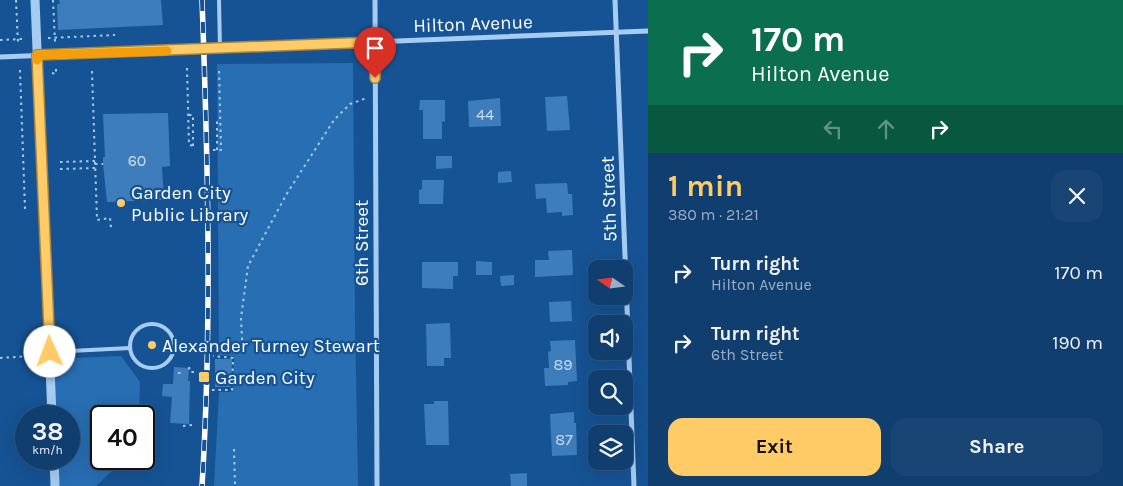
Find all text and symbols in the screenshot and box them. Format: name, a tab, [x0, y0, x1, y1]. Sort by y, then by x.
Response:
street label: Hilton Avenue	[413, 11, 533, 37]
text: 170 m	[751, 19, 845, 60]
icon: right	[668, 20, 733, 85]
pin	[354, 27, 396, 78]
icon: arrive	[361, 34, 389, 62]
text: Hilton Avenue	[751, 61, 890, 87]
house number: 44	[476, 105, 494, 124]
icon: left	[819, 115, 847, 143]
icon: ahead	[872, 115, 900, 143]
icon: right	[925, 115, 953, 143]
house number: 60	[128, 151, 146, 170]
street label: 5th Street	[597, 156, 621, 242]
text: 1 min	[668, 168, 743, 204]
button: close	[1051, 170, 1103, 222]
place label: Garden City Public Library	[131, 182, 249, 226]
marker: Garden City Public Library	[115, 197, 127, 209]
street label: 6th Street	[351, 200, 373, 286]
text: 380 m · 21:21	[668, 205, 759, 224]
text: Turn right	[711, 253, 800, 275]
icon: right	[668, 259, 696, 287]
north arrow	[588, 260, 632, 305]
map controls	[588, 260, 633, 470]
text: 170 m	[1054, 262, 1103, 284]
text: Hilton Avenue	[711, 275, 812, 294]
button: sound	[588, 315, 633, 360]
text: Turn right	[711, 323, 800, 345]
position arrow	[23, 325, 75, 377]
icon: right	[668, 329, 696, 357]
text: 190 m	[1052, 332, 1103, 354]
place label: Alexander Turney Stewart	[162, 335, 380, 357]
marker: Alexander Turney Stewart	[146, 339, 158, 351]
text: 6th Street	[711, 345, 784, 364]
house number: 89	[553, 355, 573, 374]
place label: Garden City	[215, 367, 315, 389]
marker: Garden City	[197, 370, 211, 384]
button: search	[588, 370, 633, 415]
speed limit sign: 40	[90, 405, 155, 470]
text: 38	[32, 417, 63, 446]
button: Exit	[668, 418, 881, 476]
button: Share	[891, 418, 1103, 476]
button: layers	[588, 425, 633, 470]
house number: 87	[555, 430, 573, 449]
text: km/h	[32, 443, 63, 457]

